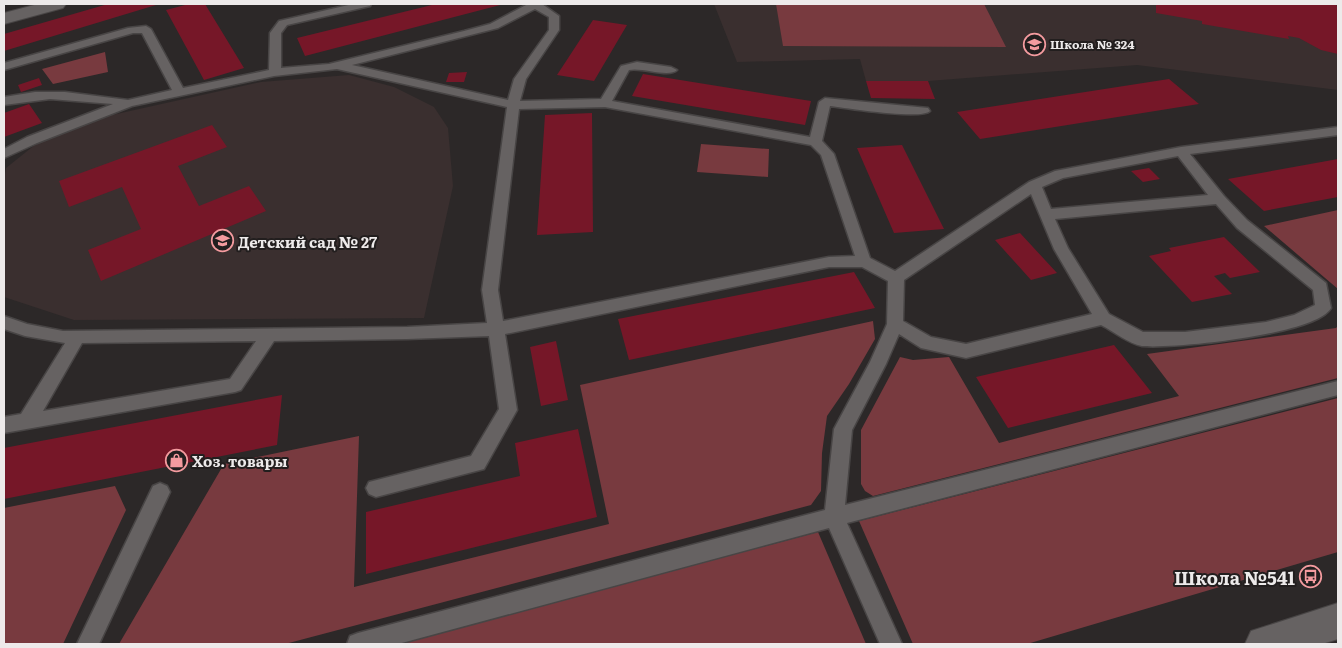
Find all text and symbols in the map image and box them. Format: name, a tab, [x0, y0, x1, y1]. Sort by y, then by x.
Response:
school or university icon: Школа № 324	[1022, 32, 1046, 56]
place label: Школа № 324	[1050, 35, 1135, 53]
school or university icon: Детский сад № 27	[210, 229, 234, 253]
place label: Детский сад № 27	[238, 230, 378, 253]
shop icon: Хоз. товары	[164, 448, 188, 472]
place label: Хоз. товары	[192, 449, 288, 472]
place label: Школа №541	[1174, 564, 1296, 591]
bus stop icon: Школа №541	[1299, 565, 1323, 589]

